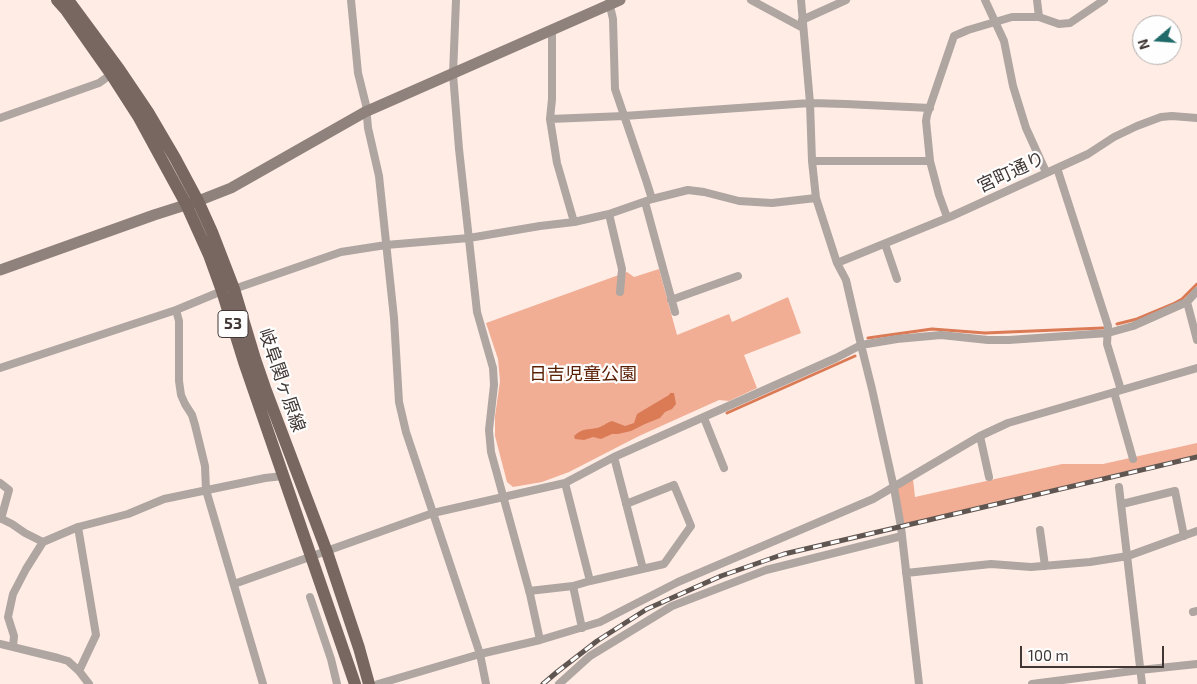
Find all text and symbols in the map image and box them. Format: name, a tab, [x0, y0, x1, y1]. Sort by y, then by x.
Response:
north arrow	[1132, 15, 1182, 65]
text: N	[1134, 37, 1153, 52]
street label: 宮町通り	[974, 147, 1048, 197]
road number: 53	[218, 310, 248, 338]
street label: 岐阜関ヶ原線	[254, 325, 310, 435]
park label: 日吉児童公園	[529, 363, 637, 385]
scale bar	[1022, 636, 1166, 668]
text: 100 m	[1028, 646, 1069, 664]

